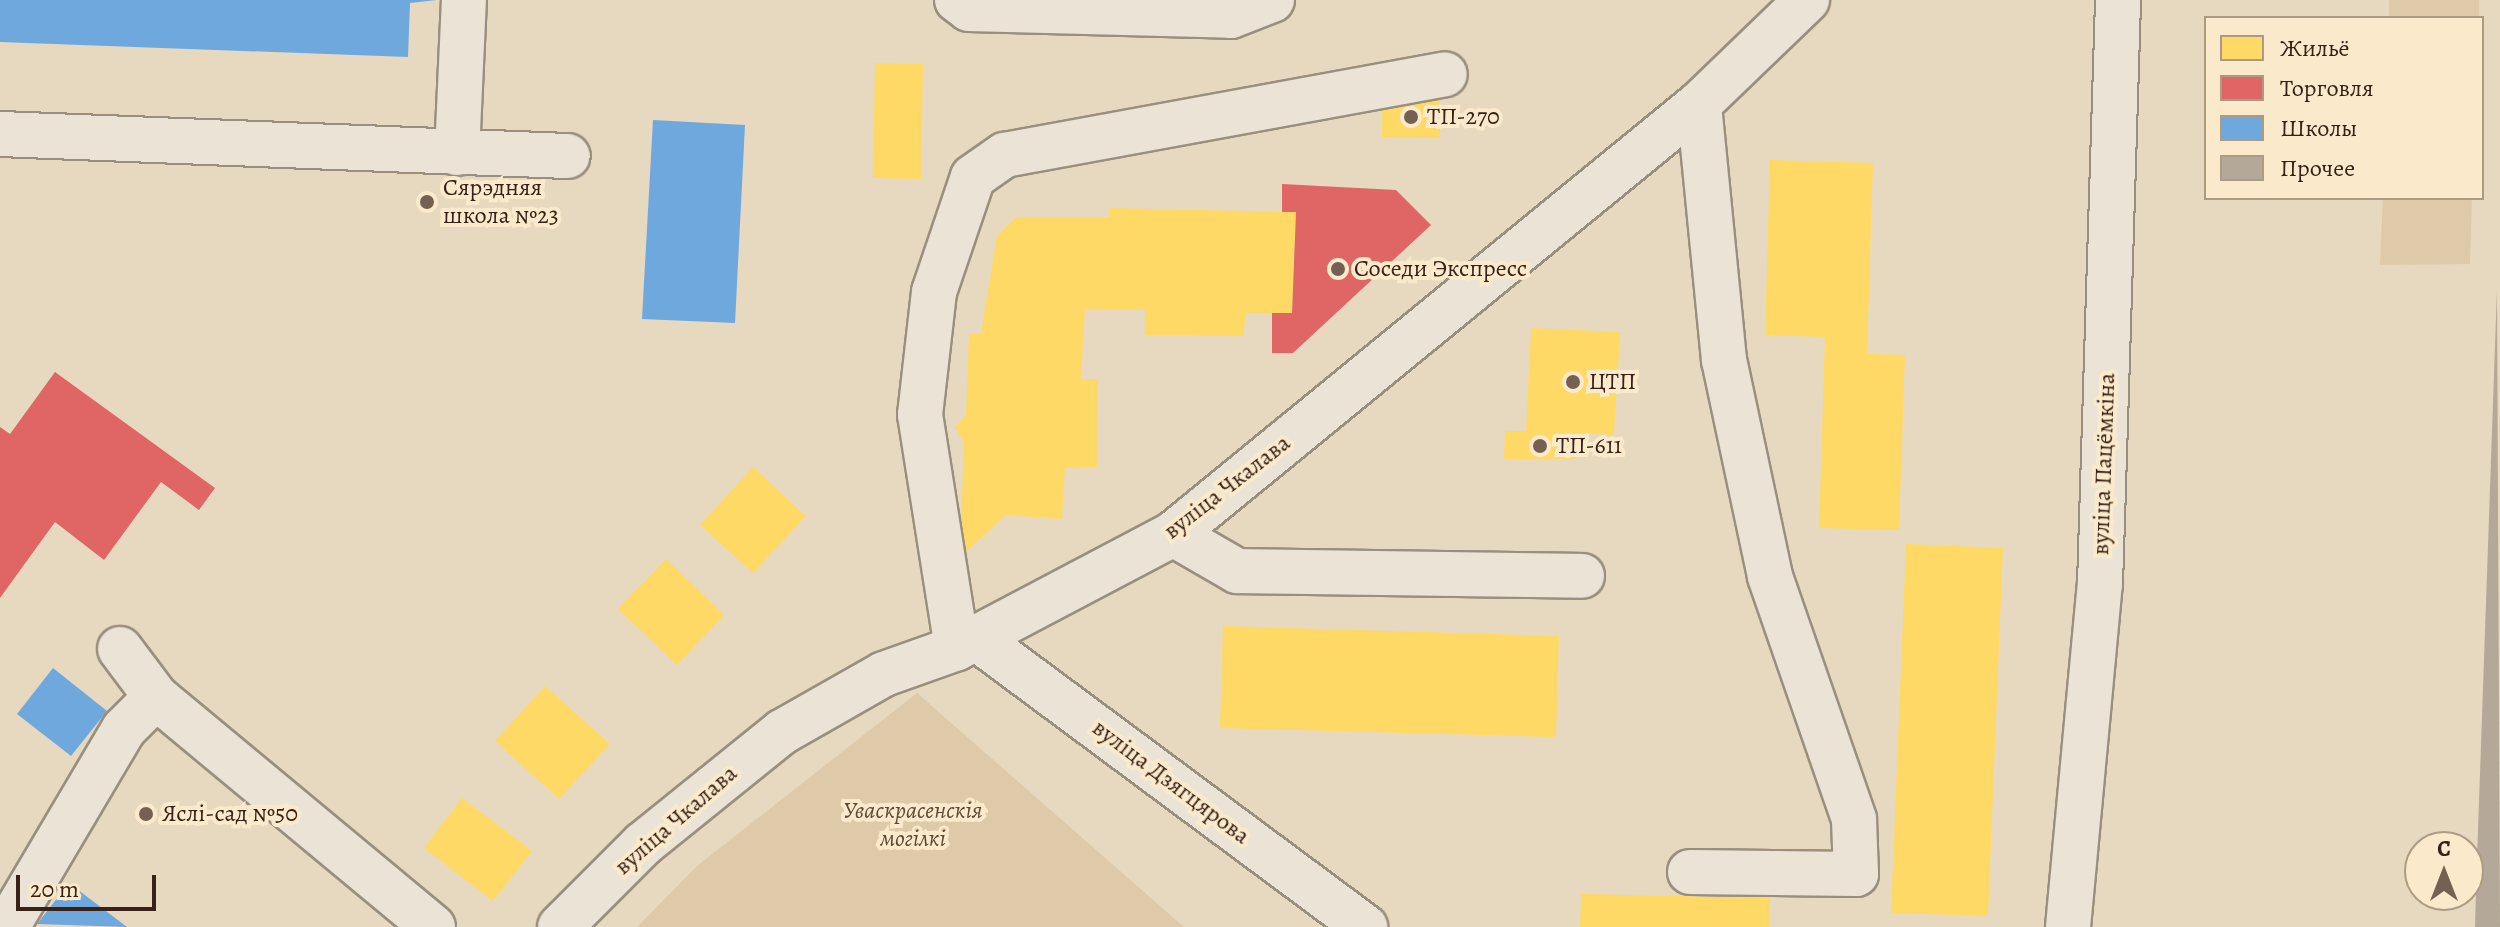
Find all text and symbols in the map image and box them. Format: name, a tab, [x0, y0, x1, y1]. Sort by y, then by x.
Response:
legend	[2204, 16, 2484, 200]
text: Жильё	[2280, 32, 2349, 64]
text: Торговля	[2280, 72, 2374, 104]
place label: ТП-270	[1427, 103, 1500, 131]
marker: ТП-270	[1402, 108, 1420, 126]
text: Школы	[2280, 112, 2357, 144]
text: Прочее	[2280, 152, 2355, 184]
place label: Сярэдняя школа №23	[443, 174, 559, 230]
marker: Сярэдняя школа №23	[418, 193, 436, 211]
place label: Соседи Экспресс	[1354, 255, 1527, 283]
marker: Соседи Экспресс	[1329, 260, 1347, 278]
place label: ЦТП	[1589, 368, 1636, 396]
street label: вуліца Пацёмкіна	[2086, 372, 2122, 556]
marker: ЦТП	[1564, 373, 1582, 391]
street label: вуліца Чкалава	[1158, 429, 1296, 545]
place label: ТП-611	[1556, 432, 1622, 460]
marker: ТП-611	[1531, 437, 1549, 455]
street label: вуліца Дзягцярова	[1087, 713, 1255, 851]
street label: вуліца Чкалава	[609, 759, 743, 881]
park label: Уваскрасенскія могілкі	[843, 797, 983, 853]
place label: Яслі-сад №50	[162, 800, 298, 828]
marker: Яслі-сад №50	[137, 805, 155, 823]
north arrow	[2404, 831, 2484, 911]
text: С	[2437, 834, 2451, 864]
scale bar	[20, 859, 160, 909]
text: 20 m	[30, 873, 79, 905]

